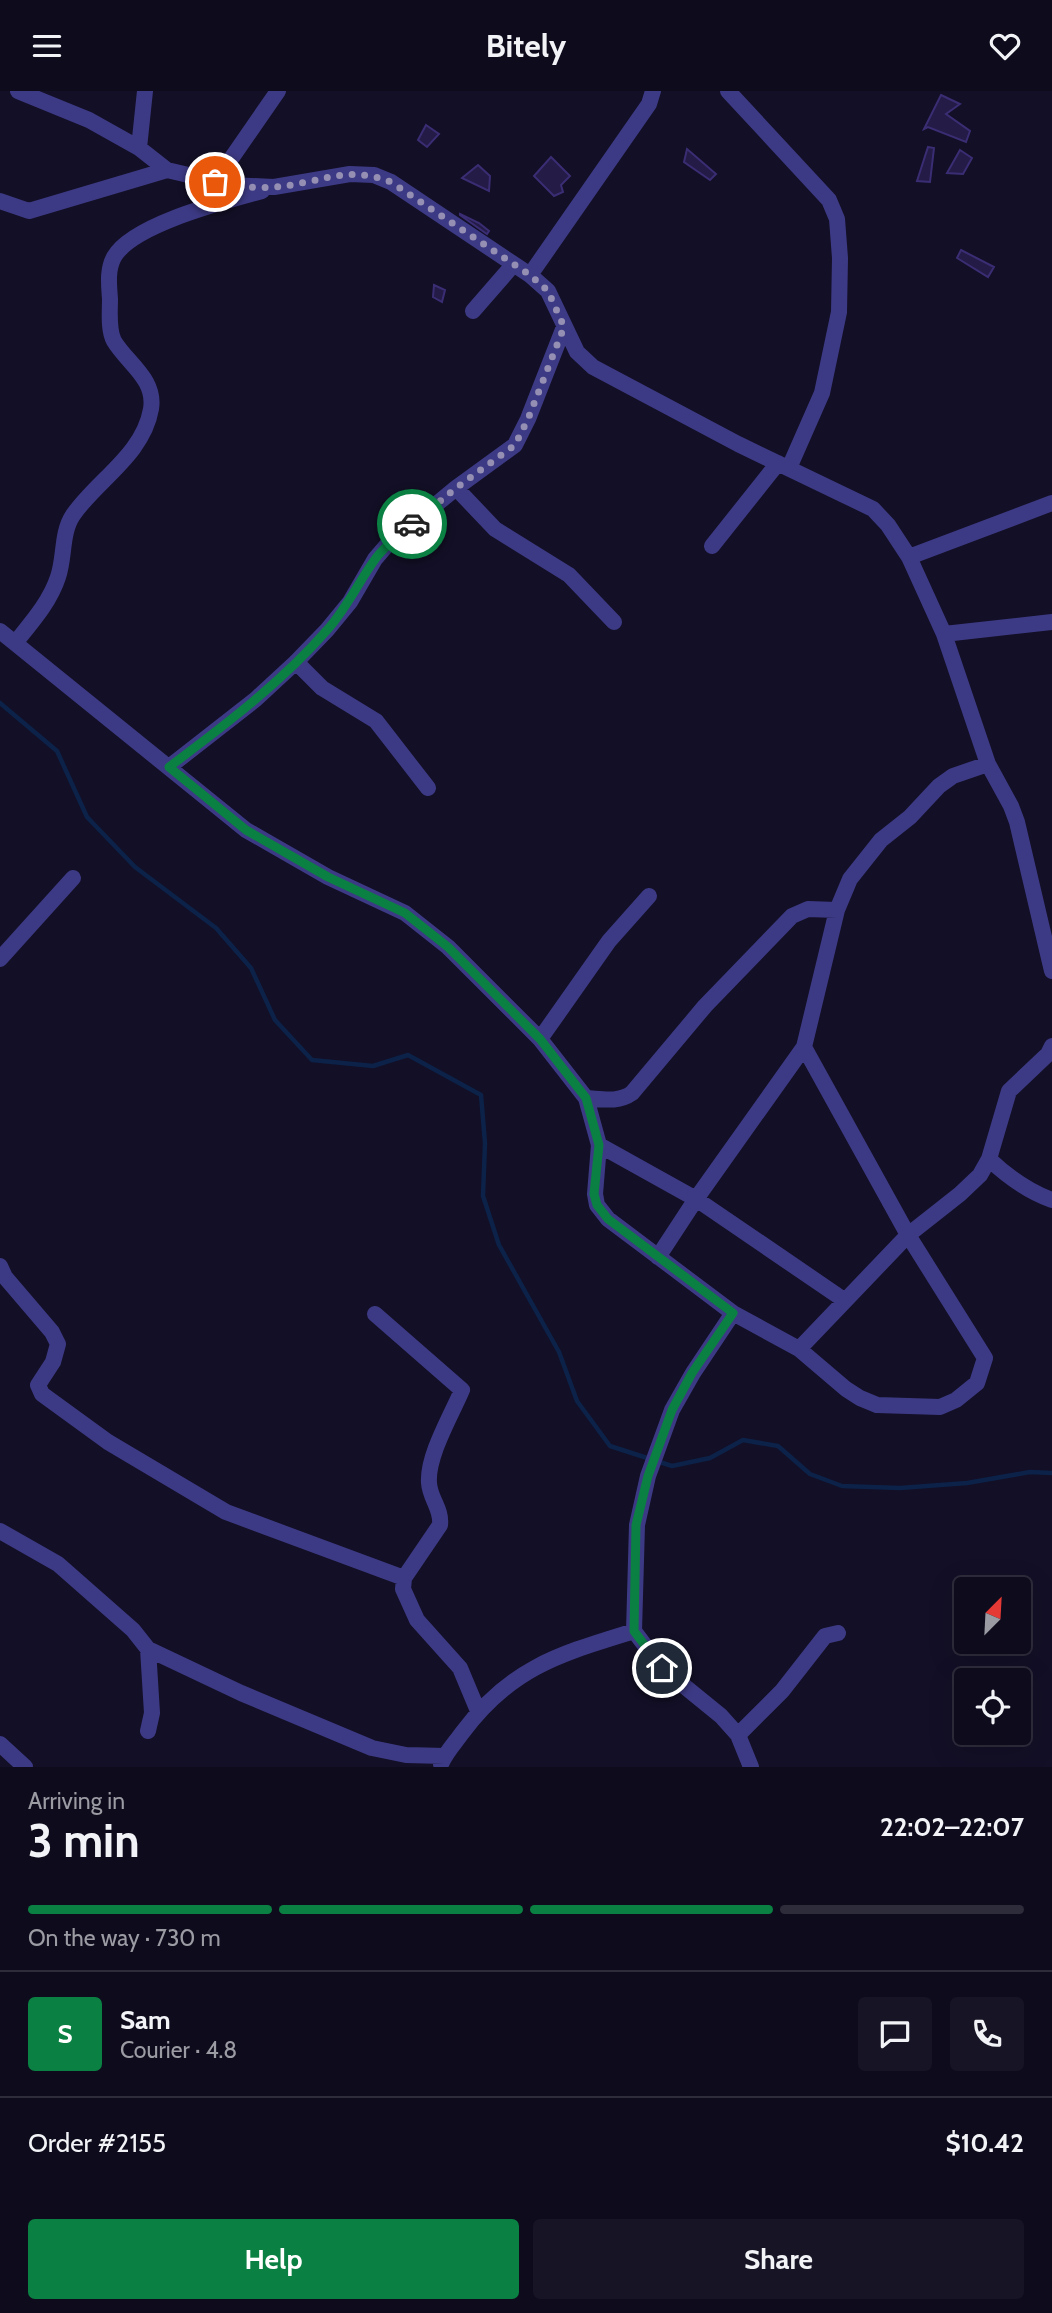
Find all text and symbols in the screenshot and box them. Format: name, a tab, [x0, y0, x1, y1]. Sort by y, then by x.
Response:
text: Bitely	[486, 26, 566, 65]
icon: menu	[28, 27, 66, 65]
icon: heart	[986, 27, 1024, 65]
pin	[185, 152, 245, 212]
icon: bag	[196, 163, 234, 201]
courier	[377, 489, 447, 559]
icon: car	[393, 505, 431, 543]
north arrow	[954, 1577, 1031, 1654]
map controls	[954, 1577, 1031, 1745]
pin	[632, 1638, 692, 1698]
icon: home	[643, 1649, 681, 1687]
button: locate	[954, 1668, 1031, 1745]
text: Arriving in	[28, 1787, 125, 1815]
text: 22:02–22:07	[880, 1811, 1024, 1843]
text: 3 min	[28, 1813, 140, 1869]
text: On the way · 730 m	[28, 1924, 221, 1952]
button: chat	[858, 1997, 932, 2071]
button: phone	[950, 1997, 1024, 2071]
text: Sam	[120, 2004, 171, 2036]
text: S	[57, 2018, 73, 2050]
text: Courier · 4.8	[120, 2036, 237, 2064]
text: Order #2155	[28, 2127, 166, 2159]
text: $10.42	[946, 2127, 1024, 2159]
button: Help	[28, 2219, 519, 2299]
button: Share	[533, 2219, 1024, 2299]

